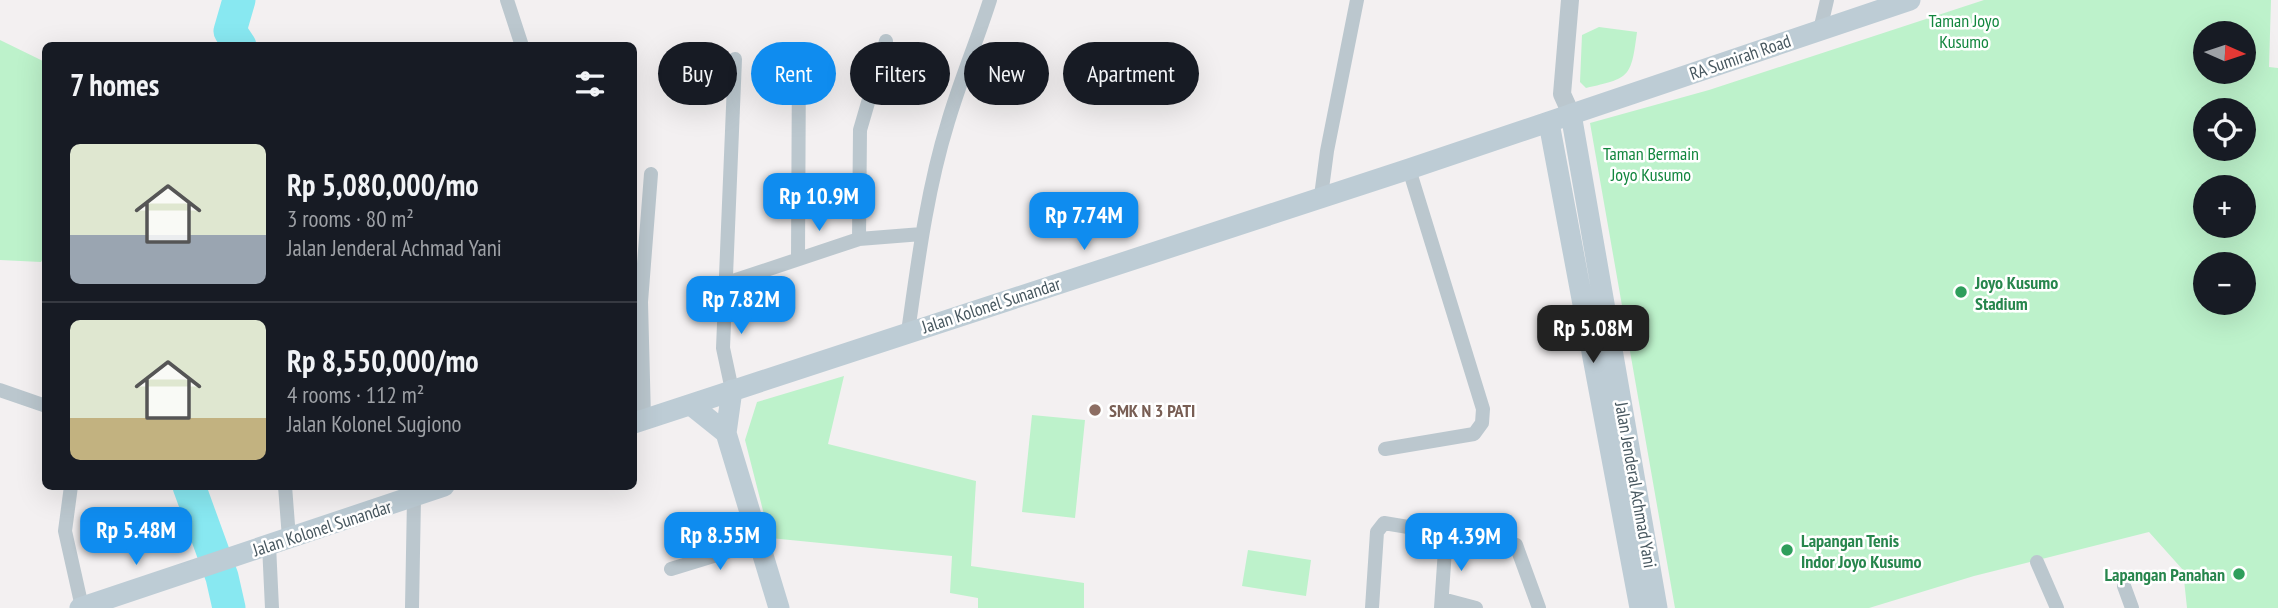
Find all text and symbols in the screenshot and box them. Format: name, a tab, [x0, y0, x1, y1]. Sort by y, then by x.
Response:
park label: Taman Joyo Kusumo	[1929, 9, 2000, 53]
north arrow	[2193, 21, 2256, 84]
map controls	[2193, 21, 2256, 315]
street label: RA Sumirah Road	[1686, 29, 1794, 85]
chip: Buy	[658, 42, 737, 105]
chip: Rent	[751, 42, 836, 105]
chip: Filters	[850, 42, 950, 105]
chip: New	[964, 42, 1049, 105]
chip: Apartment	[1063, 42, 1199, 105]
text: 7 homes	[70, 65, 159, 104]
icon: filters	[571, 65, 609, 103]
button: locate	[2193, 98, 2256, 161]
park label: Taman Bermain Joyo Kusumo	[1603, 142, 1699, 186]
text: Rp 5,080,000/mo	[287, 165, 479, 204]
icon: home	[126, 172, 210, 256]
pin: Rp 10.9M	[747, 174, 891, 233]
button: +	[2193, 175, 2256, 238]
text: Rp 10.9M	[779, 181, 859, 210]
pin: Rp 7.74M	[1012, 192, 1156, 252]
text: Rp 7.74M	[1045, 200, 1123, 229]
text: 3 rooms · 80 m²	[287, 204, 414, 233]
text: Jalan Jenderal Achmad Yani	[287, 233, 502, 262]
button: −	[2193, 252, 2256, 315]
place label: Joyo Kusumo Stadium	[1974, 271, 2058, 315]
street label: Jalan Kolonel Sunandar	[918, 272, 1063, 339]
pin: Rp 7.82M	[669, 276, 813, 336]
text: Rp 7.82M	[702, 284, 780, 313]
marker: Joyo Kusumo Stadium	[1953, 284, 1969, 300]
pin: Rp 5.08M	[1521, 306, 1665, 365]
text: Rp 5.08M	[1553, 313, 1633, 342]
text: Rp 8,550,000/mo	[287, 341, 479, 380]
icon: home	[126, 348, 210, 432]
text: 4 rooms · 112 m²	[287, 380, 424, 409]
place label: SMK N 3 PATI	[1109, 399, 1195, 422]
street label: Jalan Jenderal Achmad Yani	[1610, 399, 1662, 570]
marker: SMK N 3 PATI	[1087, 402, 1103, 418]
text: Jalan Kolonel Sugiono	[287, 409, 462, 438]
street label: Jalan Kolonel Sunandar	[249, 495, 394, 562]
pin: Rp 5.48M	[64, 508, 208, 567]
pin: Rp 8.55M	[648, 512, 792, 572]
pin: Rp 4.39M	[1389, 514, 1533, 573]
text: Rp 5.48M	[96, 515, 176, 544]
text: Rp 8.55M	[680, 520, 760, 549]
text: Rp 4.39M	[1421, 521, 1501, 550]
place label: Lapangan Tenis Indor Joyo Kusumo	[1801, 529, 1922, 573]
marker: Lapangan Tenis Indor Joyo Kusumo	[1779, 542, 1795, 558]
place label: Lapangan Panahan	[2104, 563, 2225, 586]
marker: Lapangan Panahan	[2231, 566, 2247, 582]

